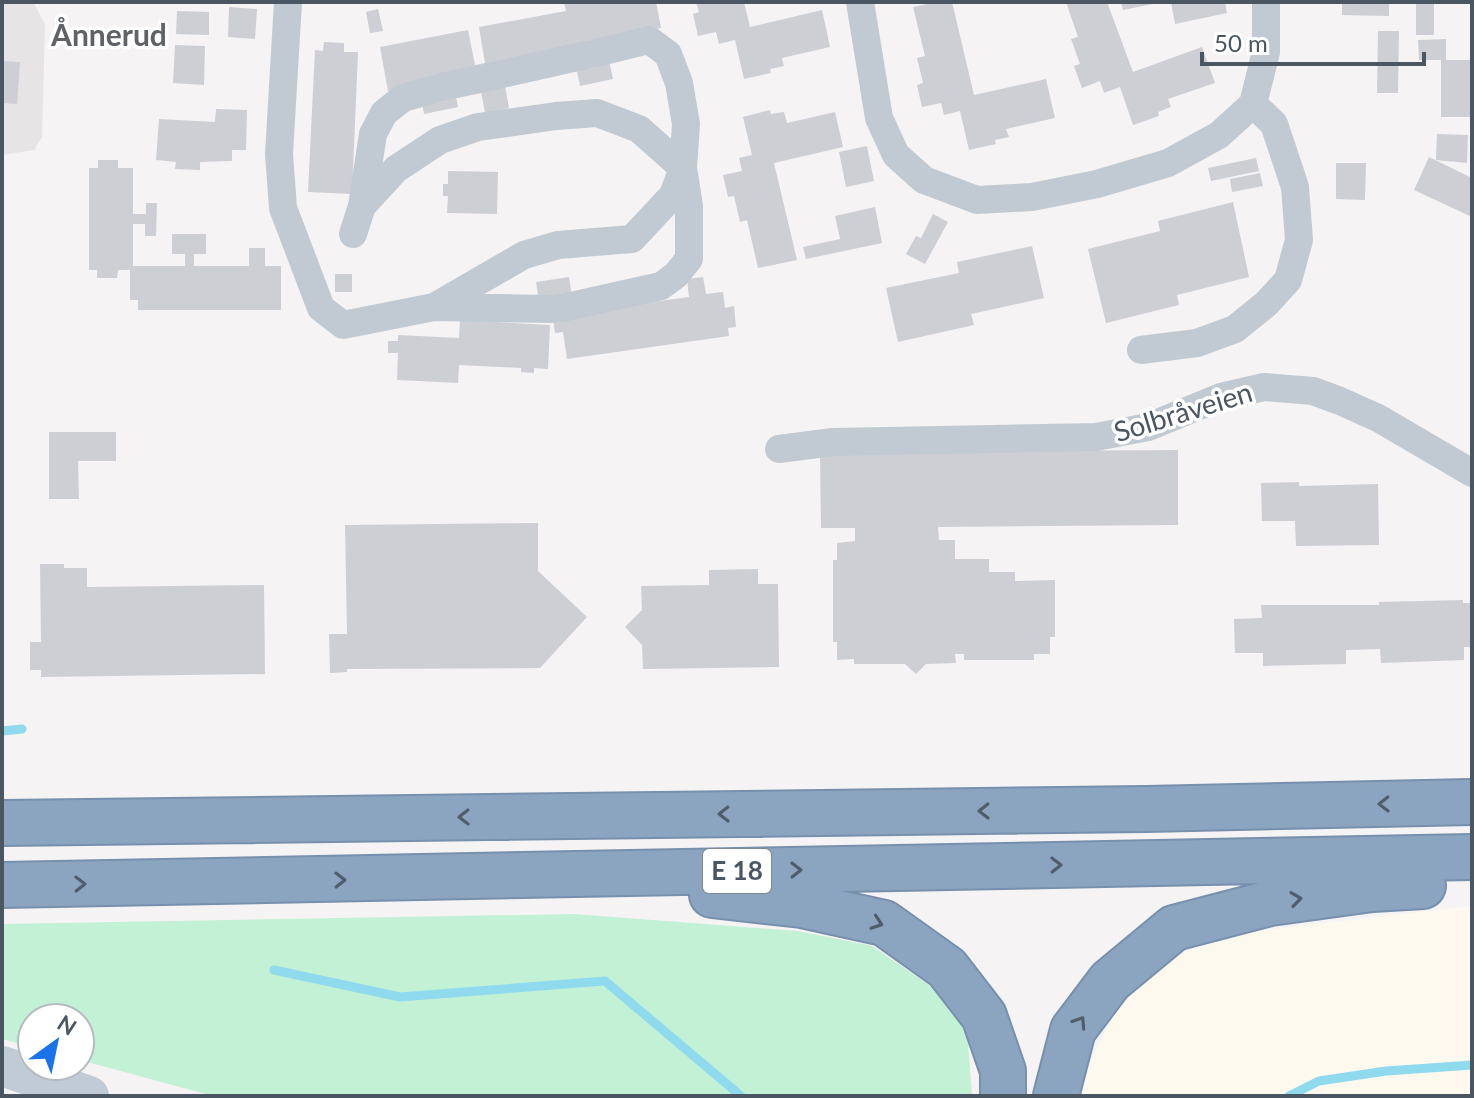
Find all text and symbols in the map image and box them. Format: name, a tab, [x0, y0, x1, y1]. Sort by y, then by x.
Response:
district label: Ånnerud	[50, 16, 167, 52]
scale bar	[1202, 16, 1424, 66]
text: 50 m	[1214, 28, 1268, 57]
street label: Solbråveien	[1109, 374, 1256, 448]
one-way arrow	[1377, 795, 1390, 813]
one-way arrow	[977, 802, 990, 820]
one-way arrow	[717, 805, 730, 823]
one-way arrow	[457, 808, 470, 826]
road number: E 18	[703, 849, 771, 893]
one-way arrow	[1050, 856, 1063, 874]
one-way arrow	[790, 861, 803, 879]
one-way arrow	[334, 871, 347, 888]
one-way arrow	[74, 875, 87, 892]
one-way arrow	[1289, 891, 1303, 908]
one-way arrow	[869, 913, 883, 929]
north arrow	[16, 1002, 96, 1082]
text: N	[53, 1009, 82, 1041]
one-way arrow	[1070, 1017, 1085, 1031]

